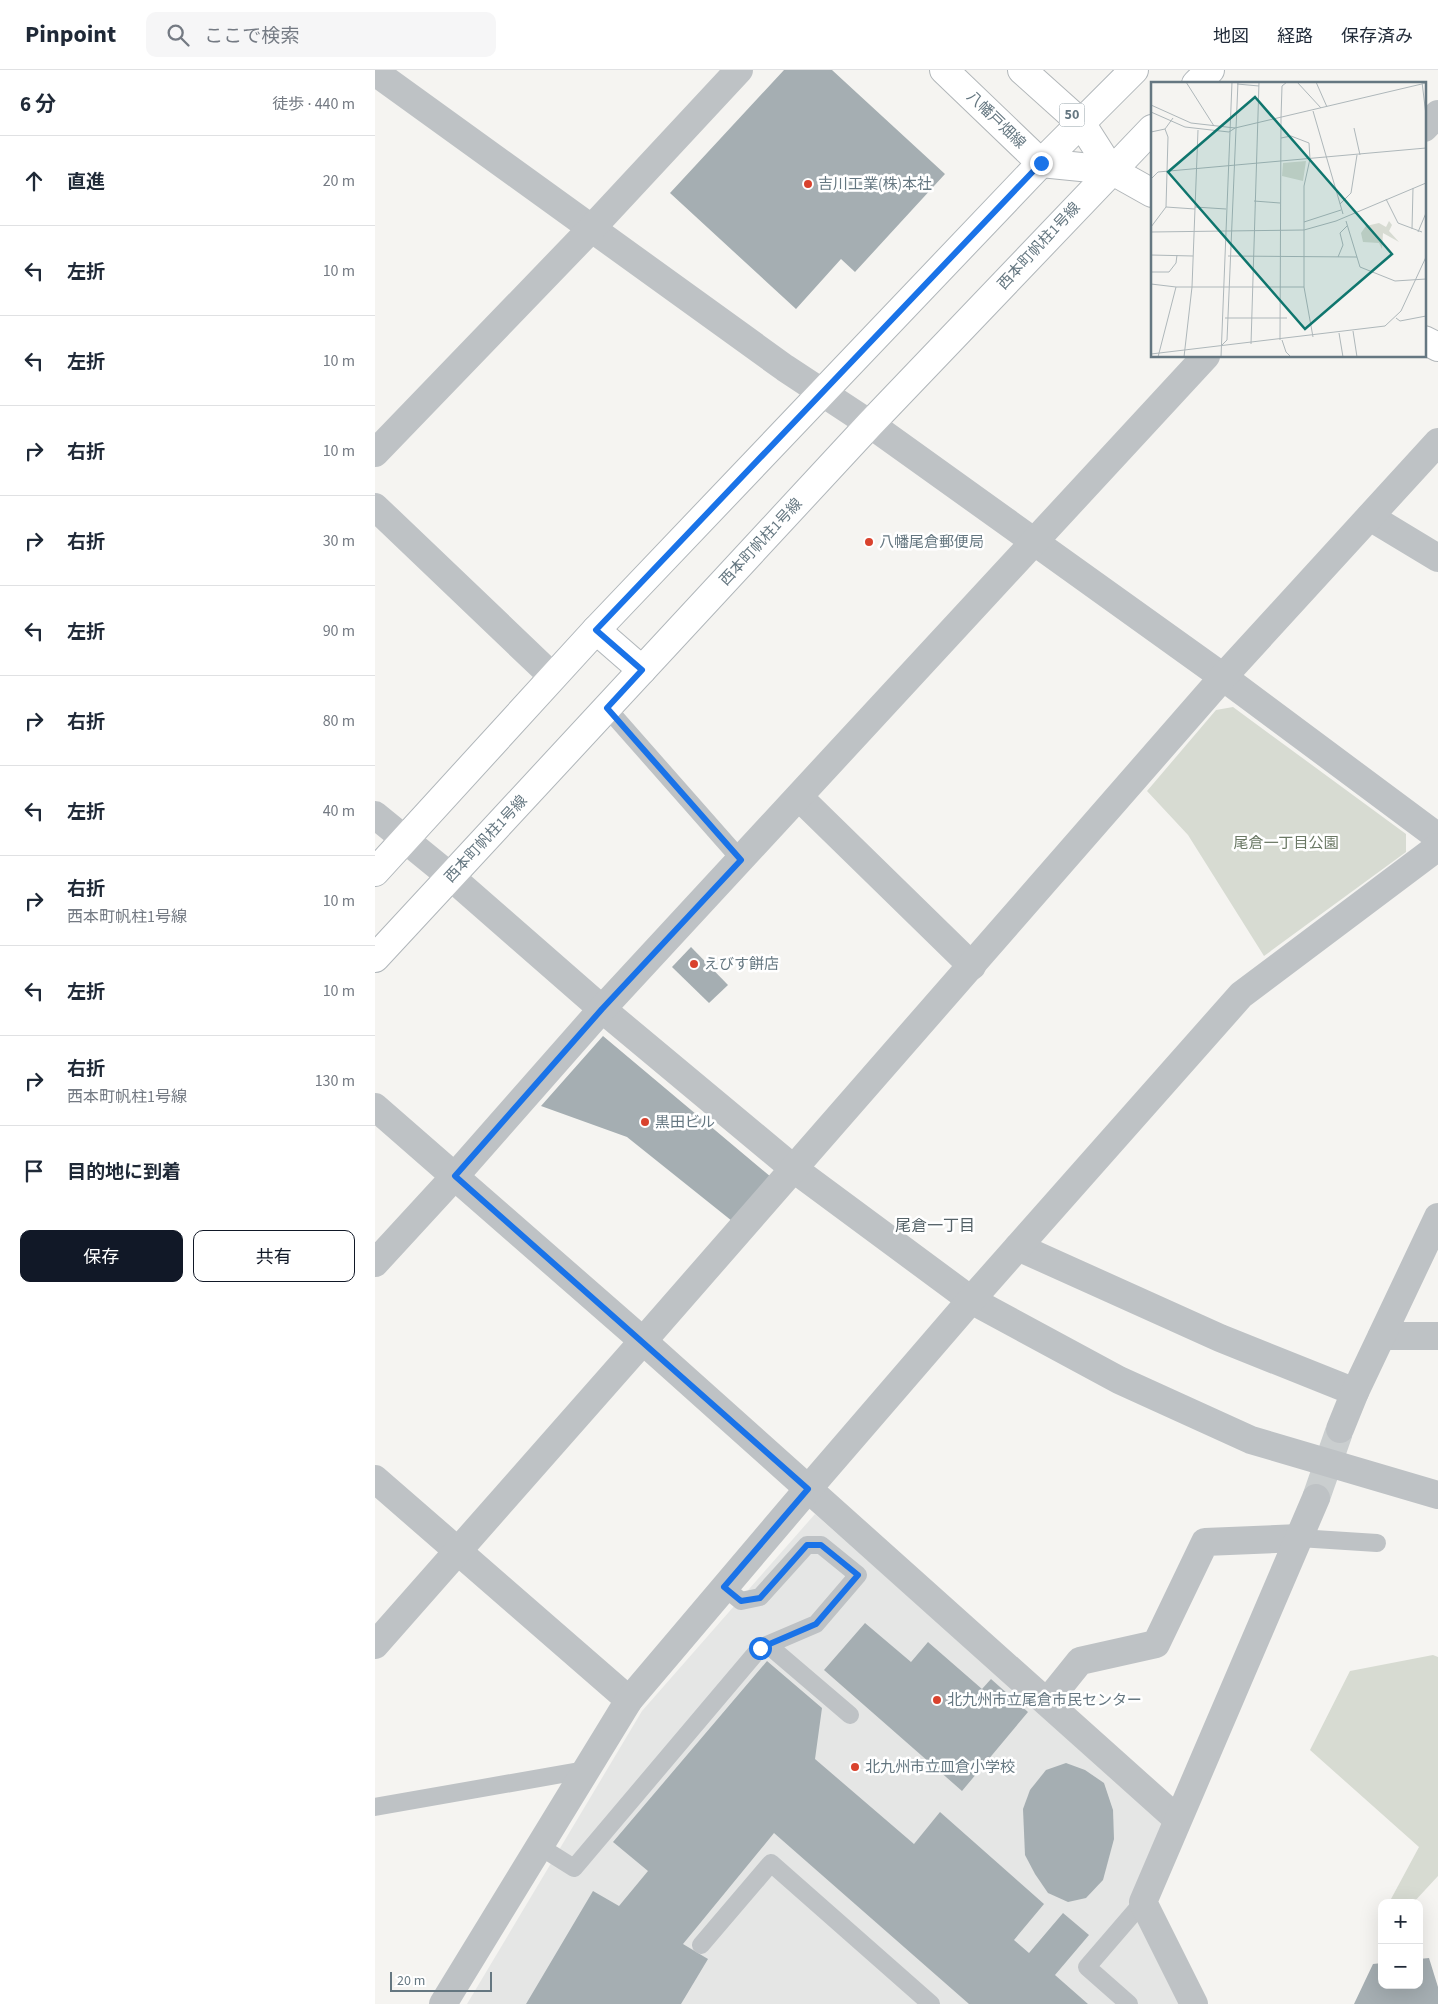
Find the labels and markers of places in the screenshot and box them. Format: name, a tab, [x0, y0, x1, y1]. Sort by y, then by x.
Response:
place label: 吉川工業(株)本社	[818, 174, 932, 195]
marker: 吉川工業(株)本社	[802, 178, 814, 190]
place label: 八幡尾倉郵便局	[879, 532, 984, 553]
marker: 八幡尾倉郵便局	[863, 536, 875, 548]
place label: えびす餅店	[704, 954, 779, 975]
marker: えびす餅店	[688, 958, 700, 970]
place label: 黒田ビル	[655, 1112, 715, 1133]
marker: 黒田ビル	[639, 1116, 651, 1128]
place label: 北九州市立尾倉市民センター	[947, 1690, 1142, 1711]
marker: 北九州市立尾倉市民センター	[931, 1694, 943, 1706]
place label: 北九州市立皿倉小学校	[865, 1757, 1015, 1778]
marker: 北九州市立皿倉小学校	[849, 1761, 861, 1773]

